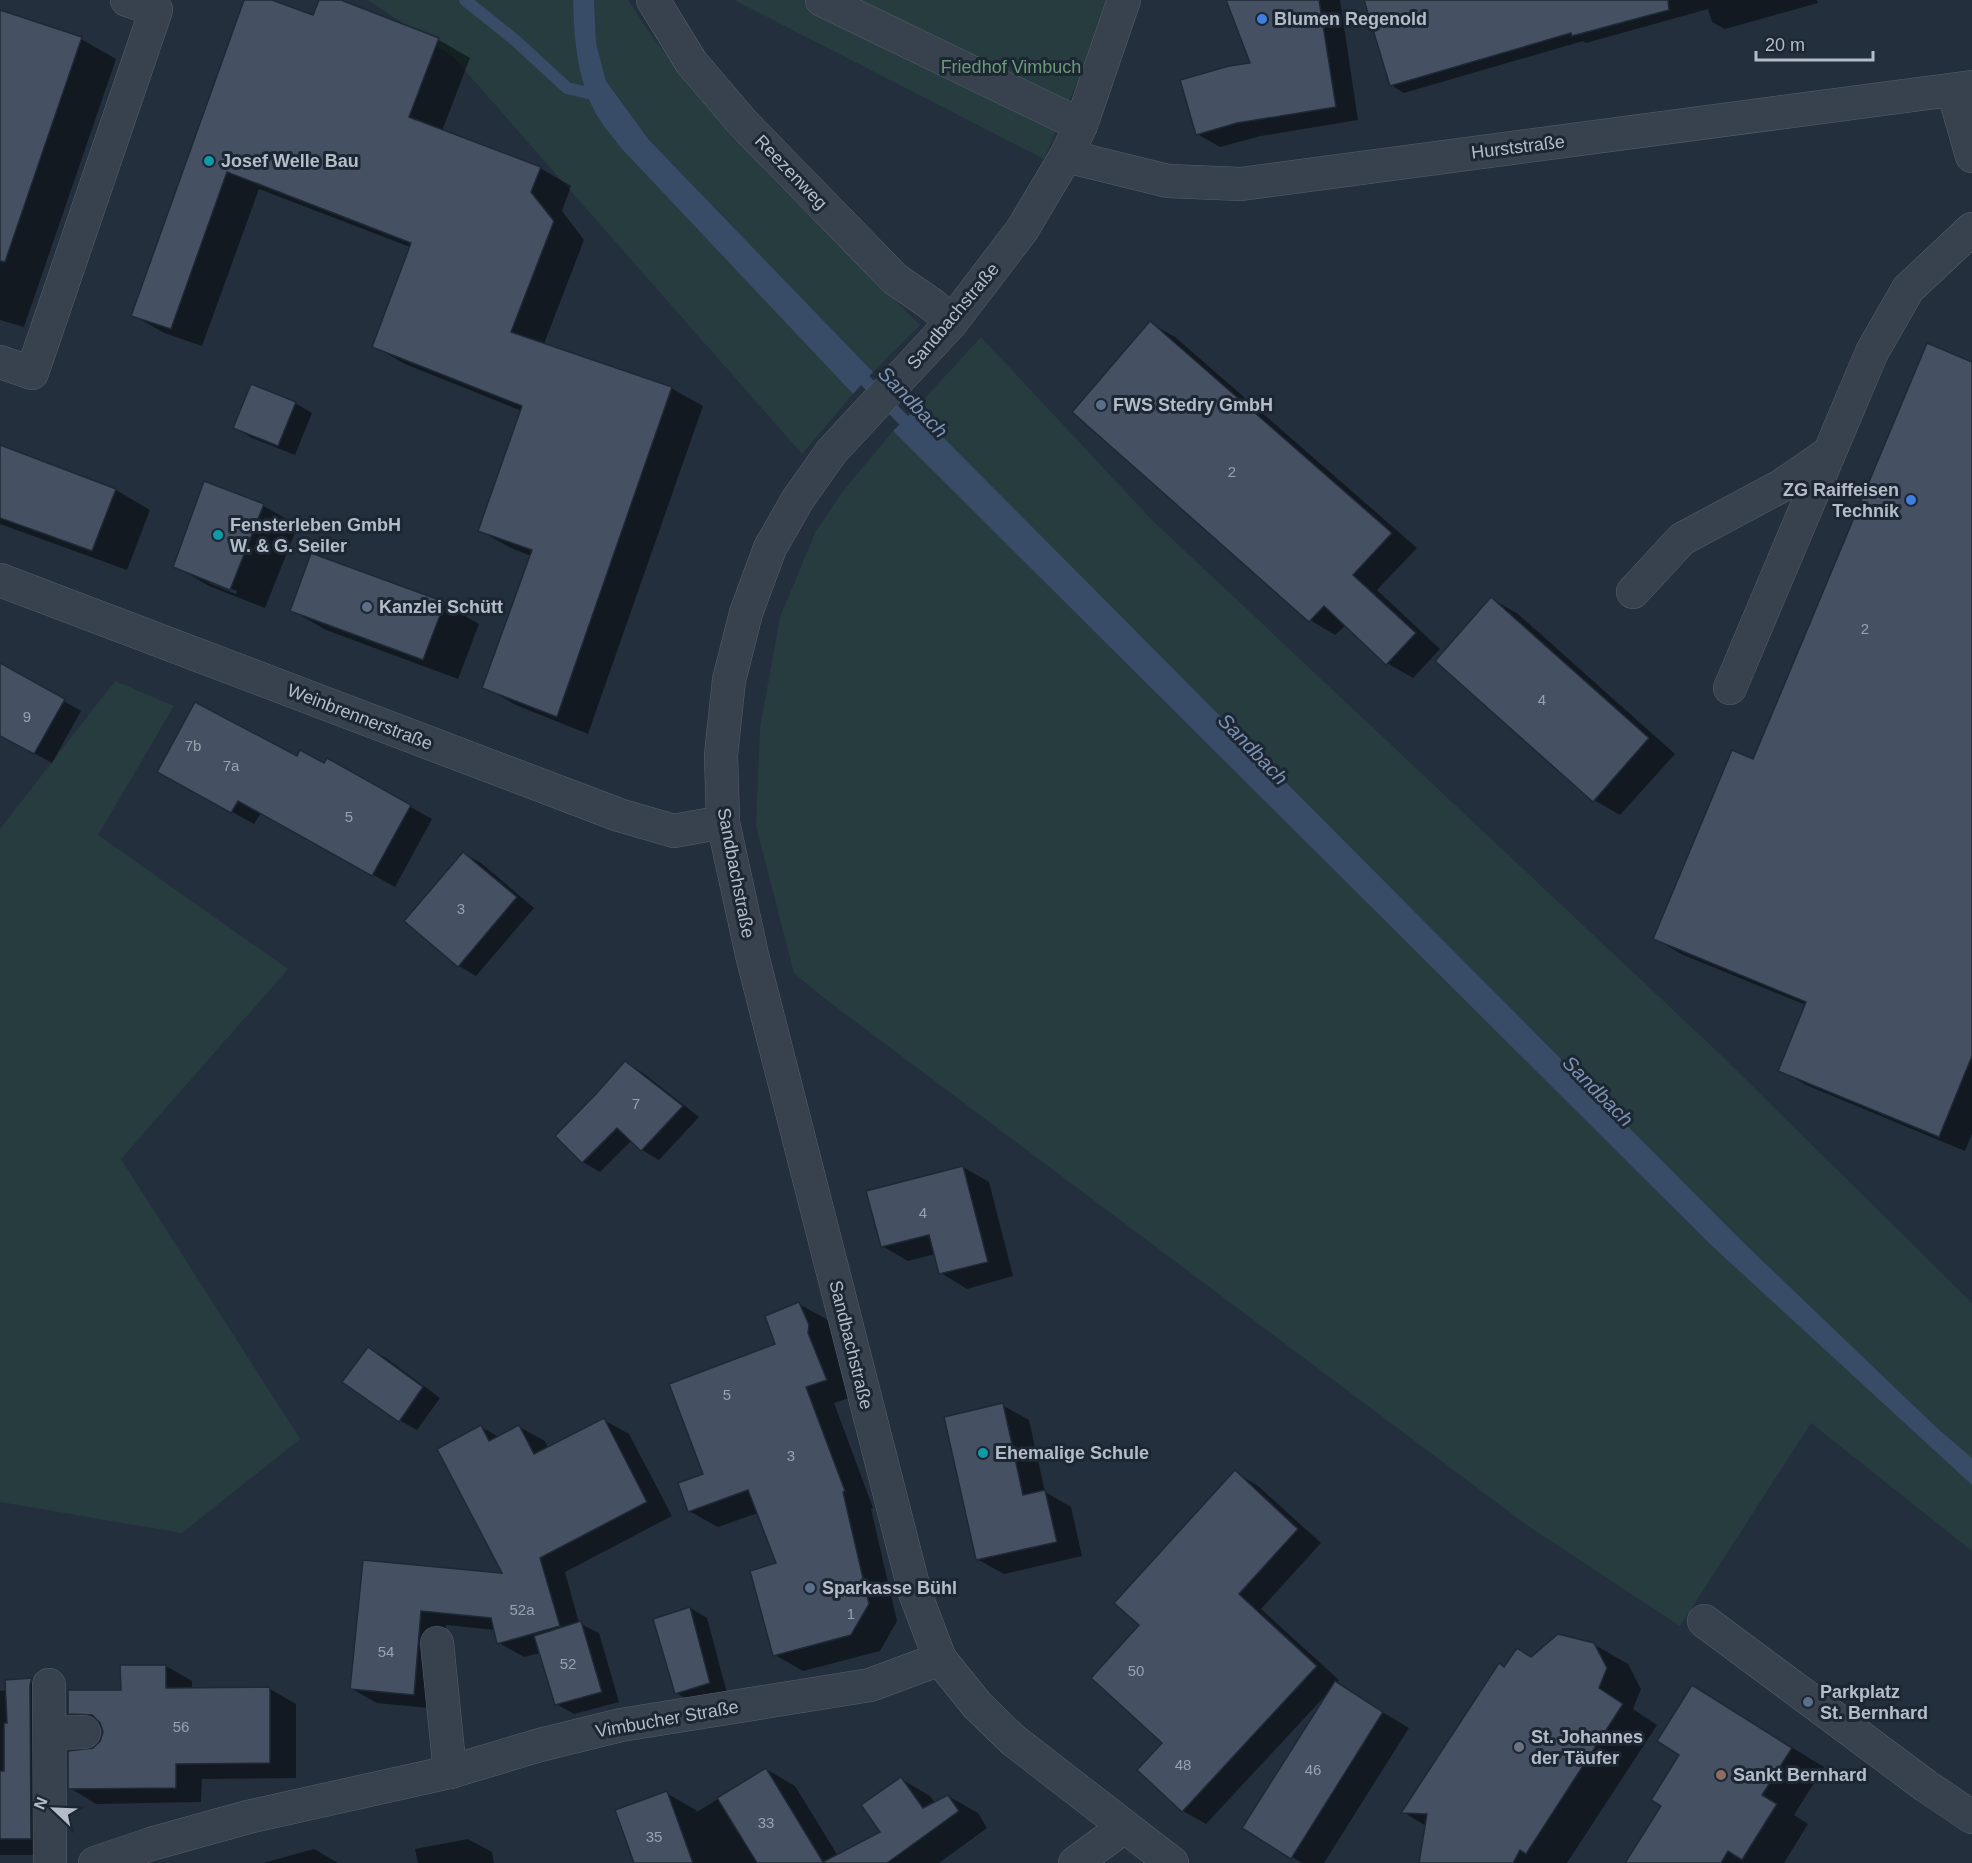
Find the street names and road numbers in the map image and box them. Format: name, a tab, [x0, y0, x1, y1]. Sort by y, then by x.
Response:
street label: Reezenweg	[751, 131, 831, 213]
street label: Hurststraße	[1470, 131, 1566, 163]
street label: Sandbachstraße	[903, 259, 1003, 373]
street label: Weinbrennerstraße	[285, 680, 435, 754]
street label: Sandbachstraße	[714, 806, 758, 940]
street label: Sandbachstraße	[825, 1278, 877, 1412]
street label: Vimbucher Straße	[594, 1697, 740, 1741]

